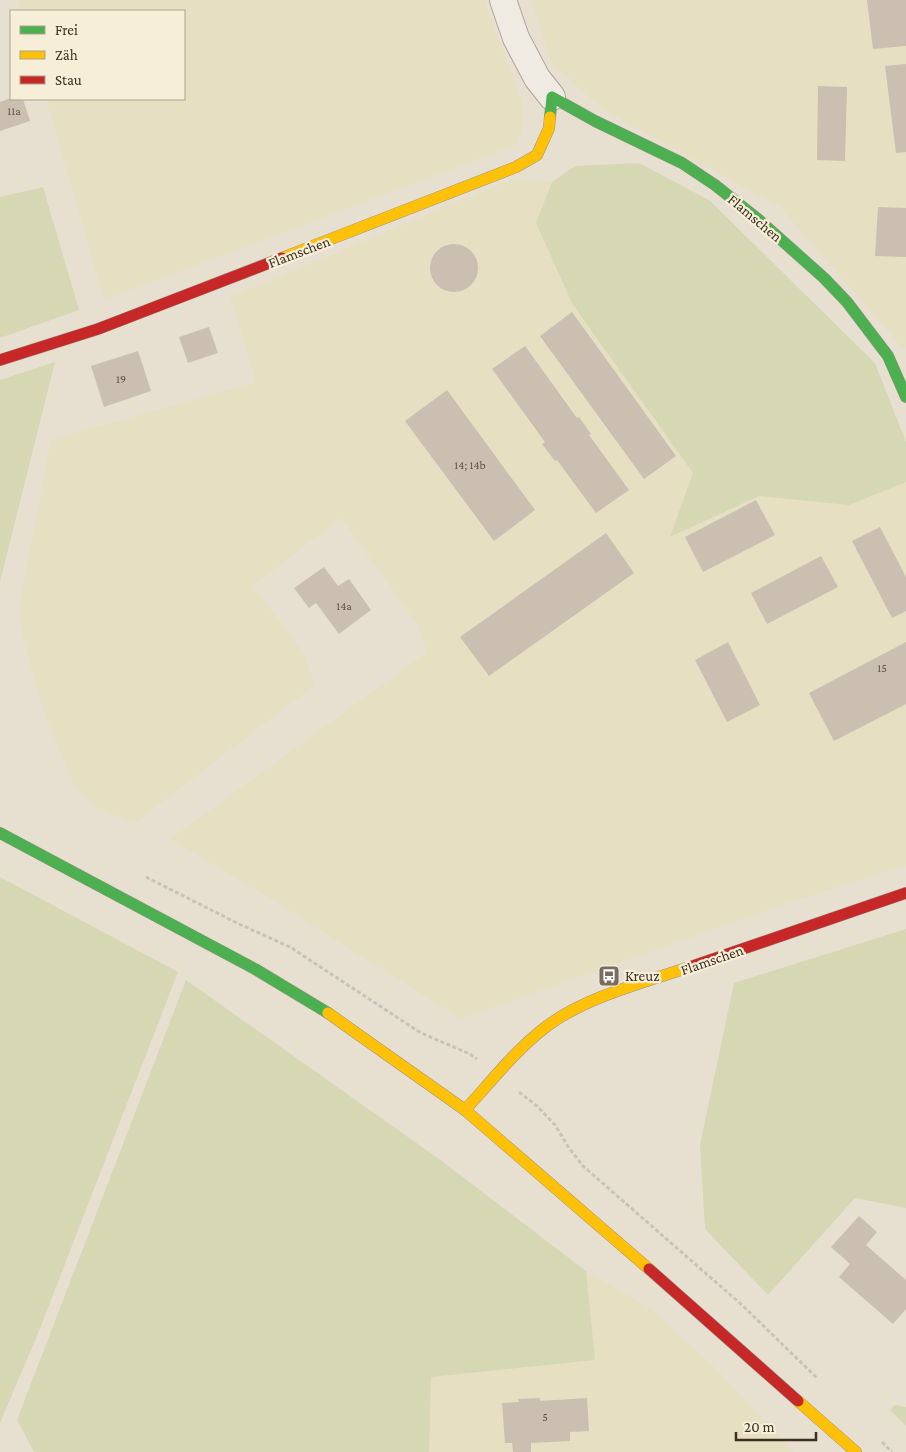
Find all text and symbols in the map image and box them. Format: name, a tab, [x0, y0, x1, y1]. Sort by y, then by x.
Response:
legend	[10, 10, 185, 100]
text: Frei	[55, 22, 78, 38]
text: Zäh	[55, 47, 78, 63]
text: Stau	[55, 72, 82, 88]
house number: 11a	[7, 104, 21, 118]
street label: Flamschen	[725, 191, 785, 245]
street label: Flamschen	[266, 233, 332, 271]
house number: 19	[116, 372, 126, 386]
house number: 14; 14b	[454, 458, 486, 472]
house number: 14a	[336, 599, 352, 613]
house number: 15	[877, 661, 887, 675]
street label: Flamschen	[679, 942, 745, 978]
bus stop icon: Kreuz	[597, 964, 621, 988]
place label: Kreuz	[625, 968, 660, 984]
house number: 5	[542, 1410, 548, 1424]
scale bar	[736, 1410, 816, 1442]
text: 20 m	[744, 1419, 775, 1435]

